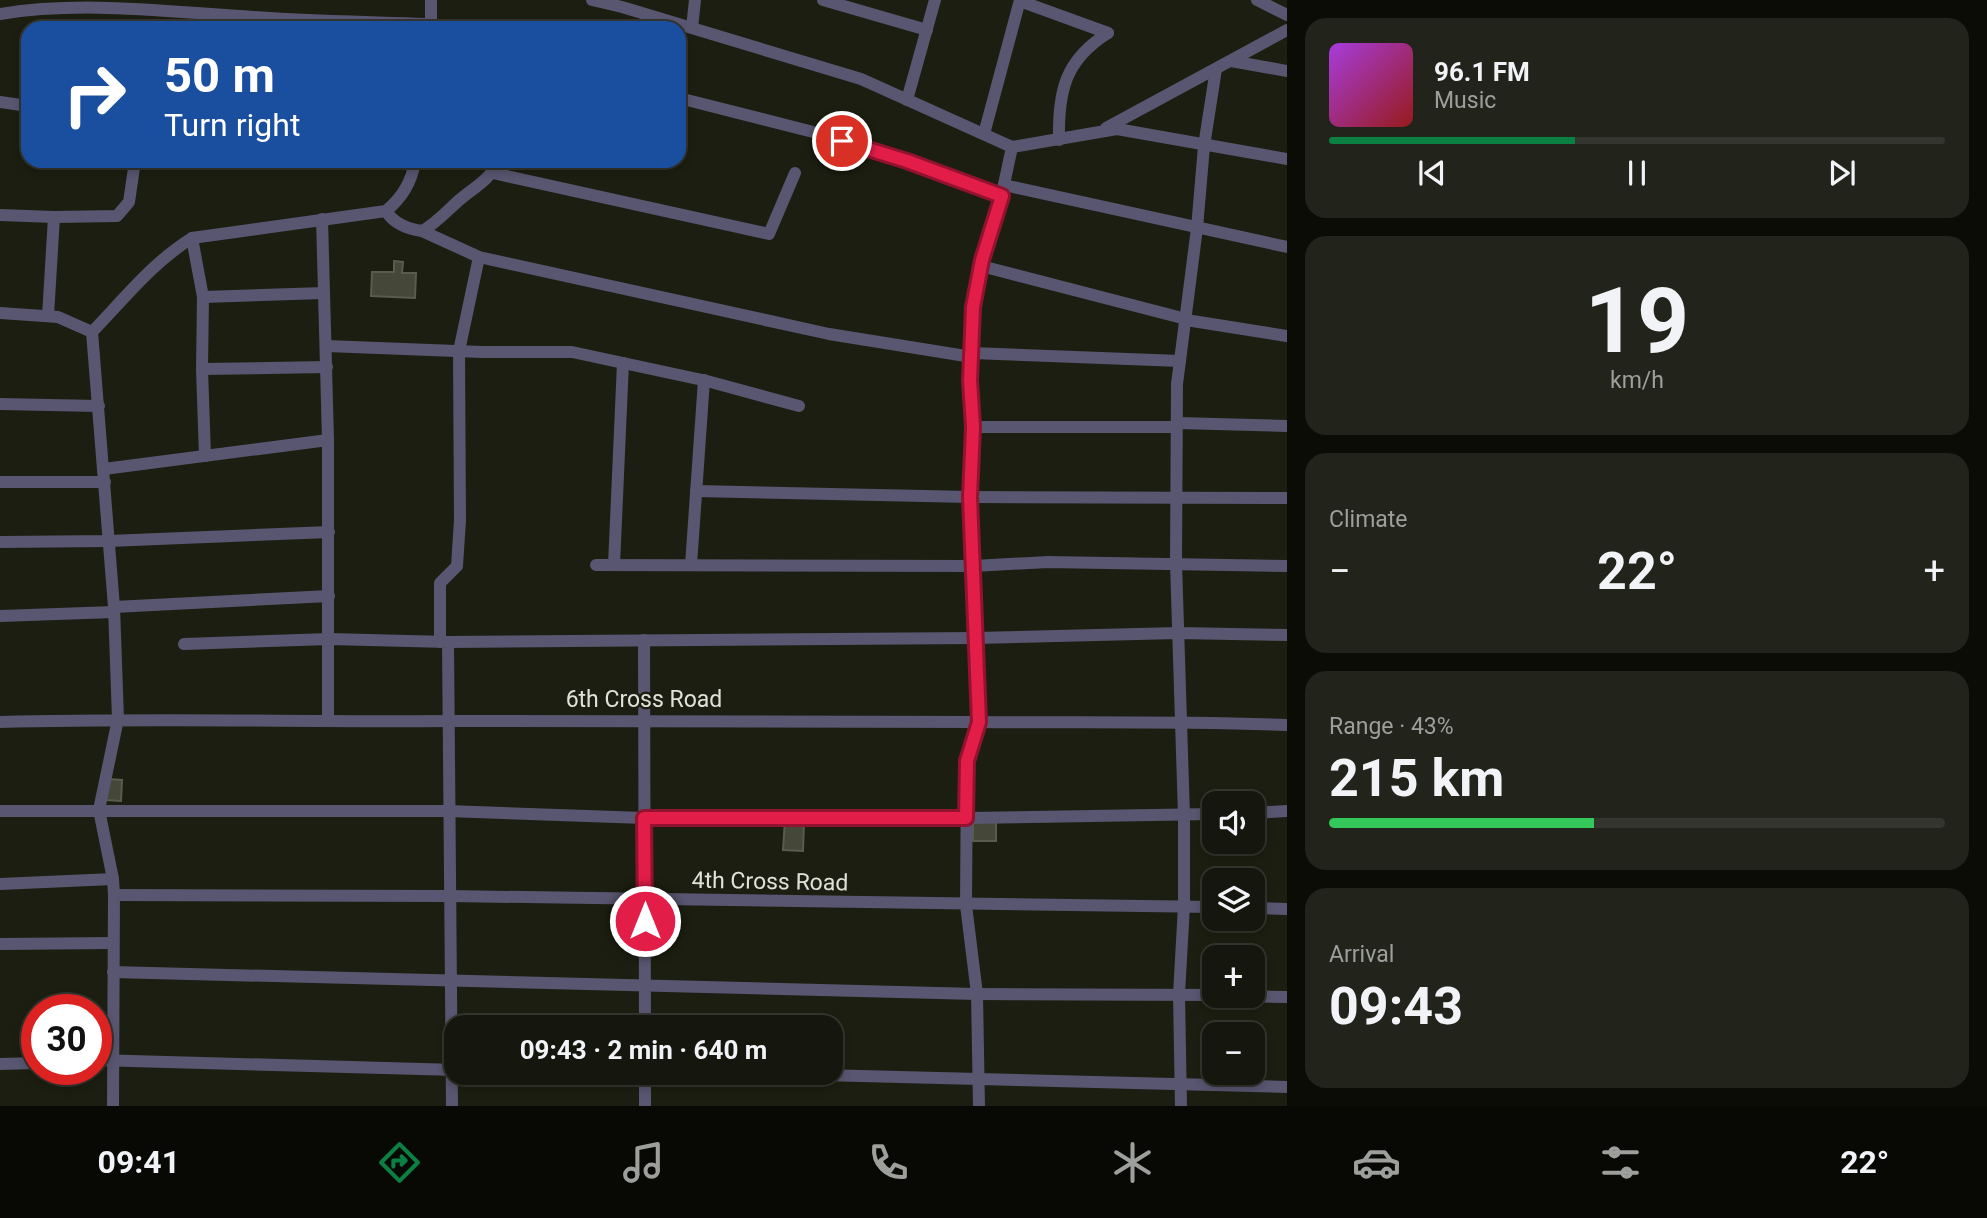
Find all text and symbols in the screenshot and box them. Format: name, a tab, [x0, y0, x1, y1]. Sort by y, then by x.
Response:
text: 50 m	[164, 47, 275, 104]
icon: right	[49, 49, 140, 140]
text: 96.1 FM	[1434, 57, 1530, 87]
text: Music	[1434, 87, 1496, 114]
text: Turn right	[164, 106, 300, 144]
pin	[812, 111, 872, 171]
icon: arrive	[823, 122, 861, 160]
icon: previous	[1413, 154, 1451, 192]
icon: pause	[1618, 154, 1656, 192]
icon: next	[1823, 154, 1861, 192]
text: 19	[1585, 268, 1689, 374]
text: km/h	[1610, 367, 1664, 394]
text: Climate	[1329, 506, 1408, 533]
text: 22°	[1597, 541, 1677, 602]
text: −	[1329, 549, 1351, 593]
text: +	[1923, 549, 1945, 593]
street label: 6th Cross Road	[566, 686, 722, 713]
text: Range · 43%	[1329, 713, 1454, 740]
text: 215 km	[1329, 748, 1504, 809]
map controls	[1202, 791, 1265, 1085]
button: sound	[1202, 791, 1265, 854]
street label: 4th Cross Road	[691, 867, 849, 896]
button: layers	[1202, 868, 1265, 931]
position arrow	[608, 884, 682, 958]
text: Arrival	[1329, 941, 1394, 968]
button: +	[1202, 945, 1265, 1008]
text: 09:43	[1329, 976, 1463, 1037]
speed limit sign: 30	[21, 994, 112, 1085]
button: −	[1202, 1022, 1265, 1085]
text: 09:43 · 2 min · 640 m	[520, 1035, 767, 1065]
icon: directions	[375, 1138, 424, 1187]
icon: music	[619, 1138, 668, 1187]
icon: phone	[864, 1138, 913, 1187]
icon: climate	[1108, 1138, 1157, 1187]
icon: car	[1352, 1138, 1401, 1187]
icon: filters	[1596, 1138, 1645, 1187]
text: 09:41	[98, 1143, 180, 1181]
text: 22°	[1840, 1143, 1889, 1181]

